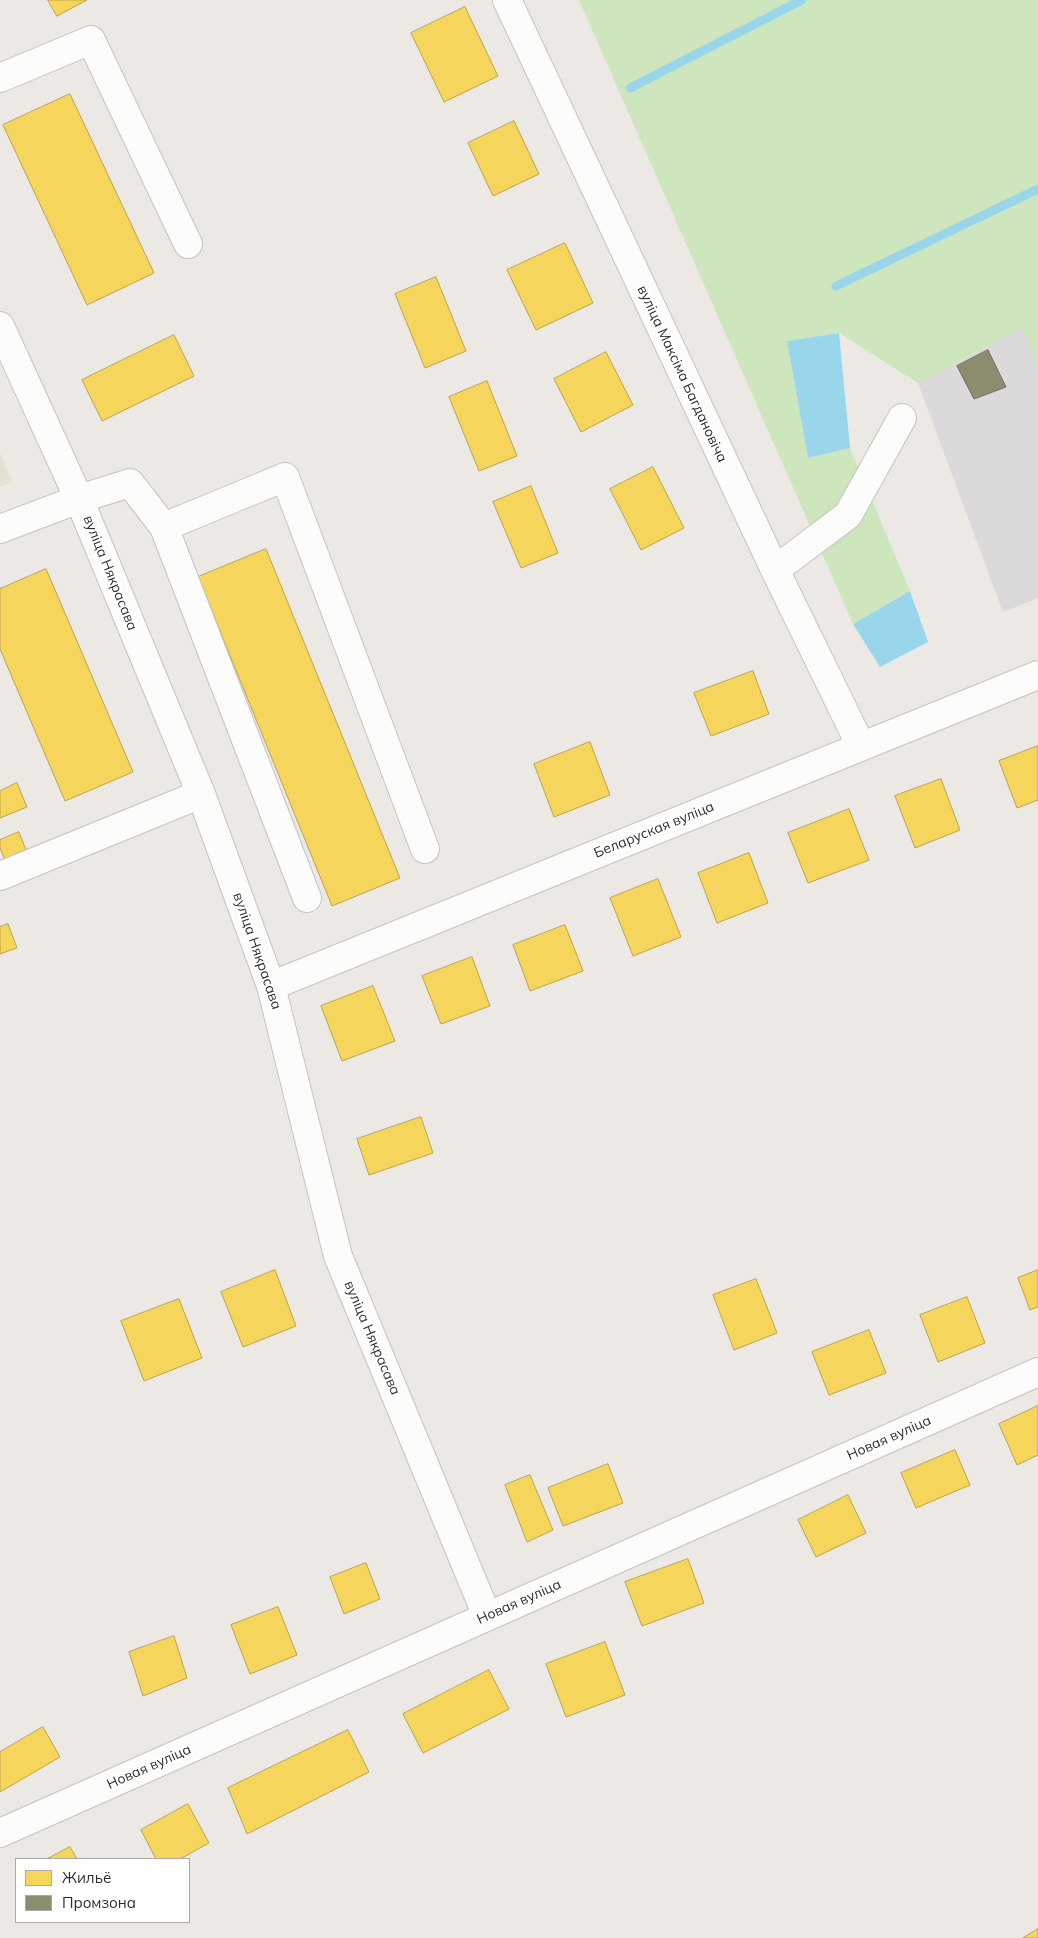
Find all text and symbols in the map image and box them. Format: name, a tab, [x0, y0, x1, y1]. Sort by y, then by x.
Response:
street label: вуліца Максіма Багдановіча	[634, 283, 730, 465]
street label: вуліца Някрасава	[79, 513, 141, 633]
street label: Беларуская вуліца	[591, 798, 717, 862]
street label: вуліца Някрасава	[229, 890, 285, 1012]
street label: вуліца Някрасава	[340, 1278, 404, 1398]
street label: Новая вуліца	[844, 1412, 934, 1464]
street label: Новая вуліца	[474, 1576, 564, 1628]
street label: Новая вуліца	[104, 1741, 194, 1793]
legend	[15, 1858, 190, 1923]
text: Жильё	[62, 1868, 111, 1887]
text: Промзона	[62, 1893, 136, 1912]

